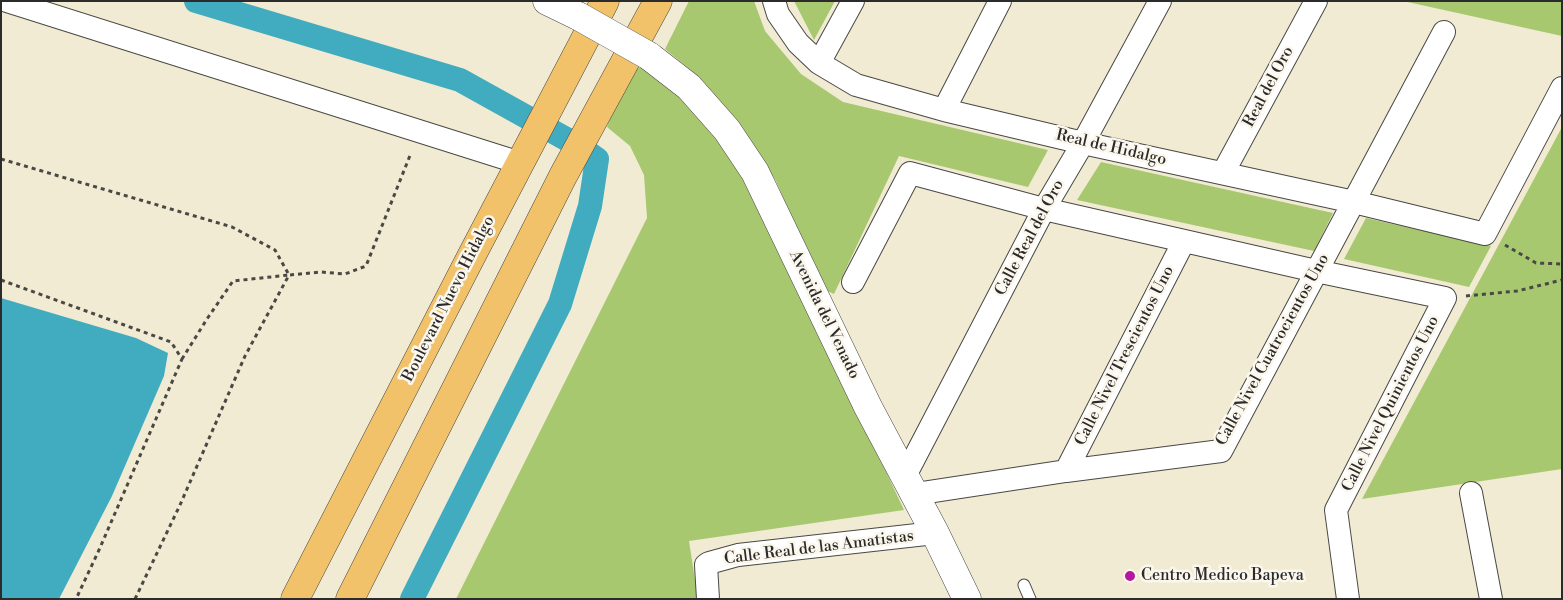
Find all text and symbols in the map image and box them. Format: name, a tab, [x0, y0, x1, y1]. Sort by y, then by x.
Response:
street label: Real del Oro	[1240, 43, 1298, 131]
street label: Real de Hidalgo	[1054, 126, 1168, 170]
street label: Calle Real del Oro	[991, 177, 1069, 299]
street label: Boulevard Nuevo Hidalgo	[399, 213, 499, 385]
street label: Avenida del Venado	[785, 248, 863, 382]
street label: Calle Nivel Cuatrocientos Uno	[1212, 251, 1334, 449]
street label: Calle Nivel Trescientos Uno	[1071, 263, 1179, 449]
street label: Calle Nivel Quinientos Uno	[1338, 313, 1444, 495]
street label: Calle Real de las Amatistas	[723, 527, 915, 569]
place label: Centro Medico Bapeva	[1141, 566, 1304, 586]
marker: Centro Medico Bapeva	[1123, 569, 1137, 583]

